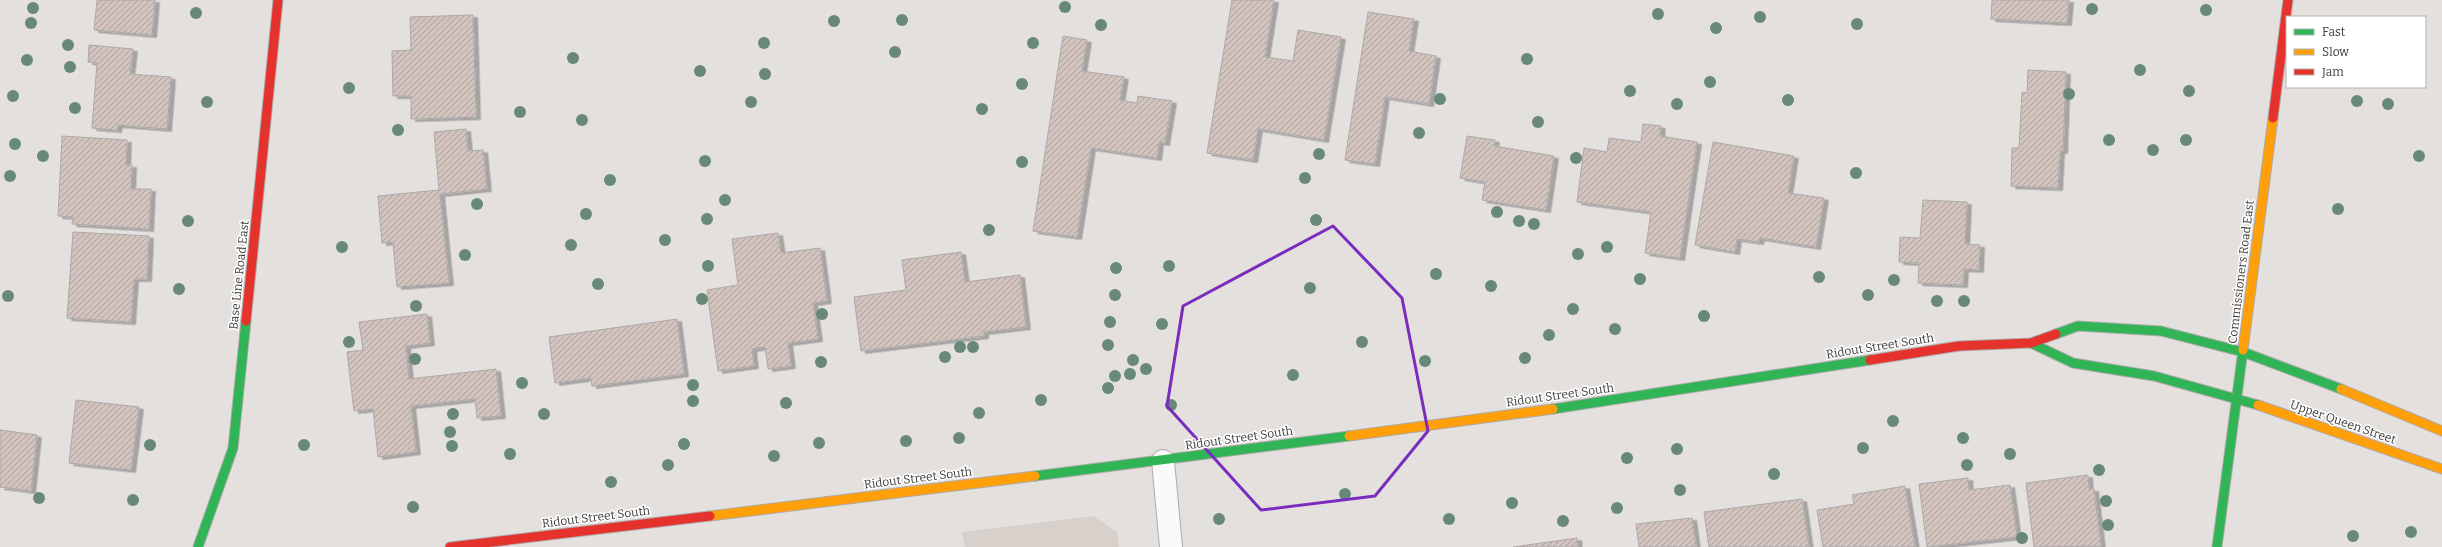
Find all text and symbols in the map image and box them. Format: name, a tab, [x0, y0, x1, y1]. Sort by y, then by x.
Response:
legend	[2286, 16, 2426, 88]
text: Fast	[2322, 25, 2346, 39]
text: Slow	[2322, 45, 2349, 59]
text: Jam	[2321, 65, 2344, 79]
street label: Commissioners Road East	[2225, 199, 2257, 345]
street label: Base Line Road East	[226, 219, 252, 330]
street label: Ridout Street South	[1825, 330, 1935, 361]
street label: Ridout Street South	[1505, 380, 1615, 410]
street label: Upper Queen Street	[2288, 397, 2398, 447]
street label: Ridout Street South	[1184, 423, 1294, 453]
street label: Ridout Street South	[863, 464, 973, 492]
street label: Ridout Street South	[541, 503, 651, 531]

